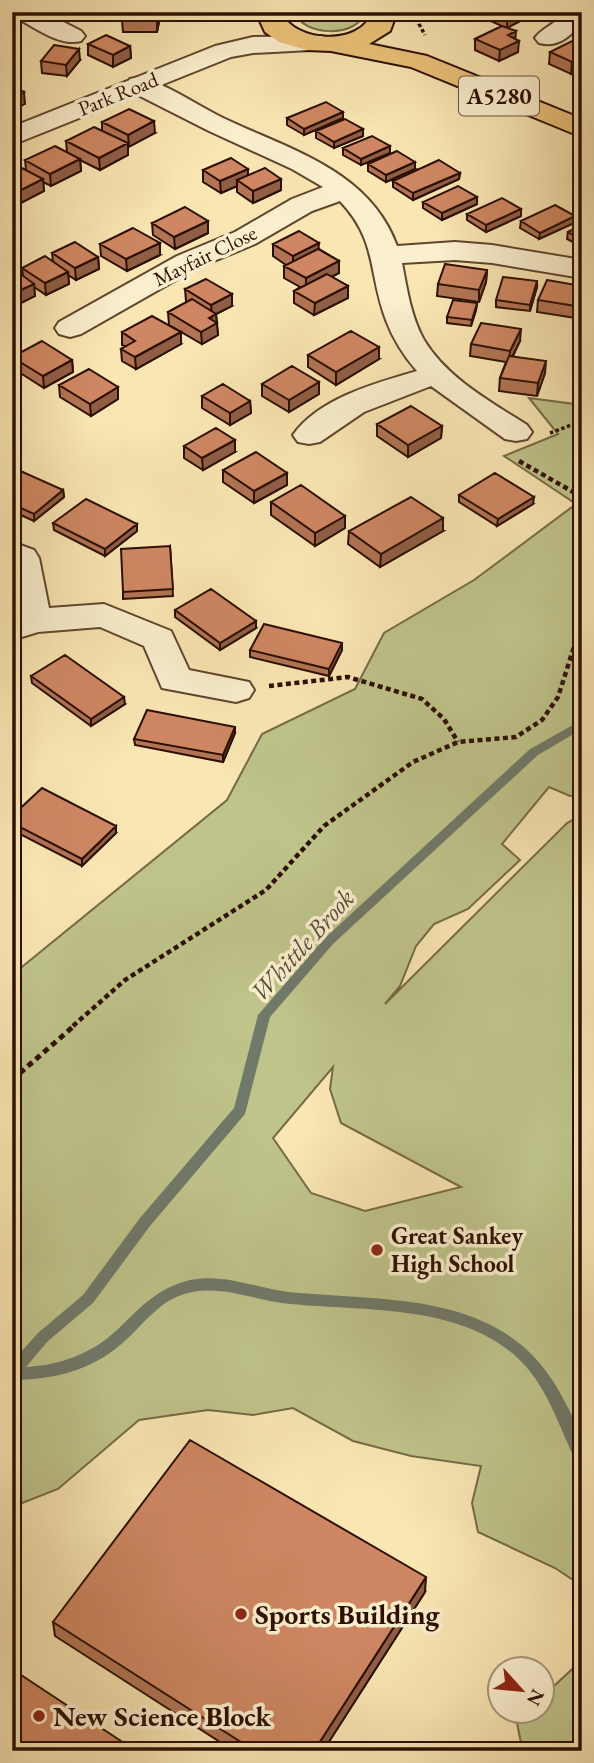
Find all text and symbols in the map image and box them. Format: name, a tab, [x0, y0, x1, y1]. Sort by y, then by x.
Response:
street label: Park Road	[74, 65, 162, 122]
road number: A5280	[459, 76, 539, 116]
street label: Mayfair Close	[148, 219, 261, 292]
water label: Whittle Brook	[243, 881, 362, 1008]
place label: Great Sankey High School	[391, 1220, 523, 1280]
marker: Great Sankey High School	[369, 1242, 385, 1258]
place label: Sports Building	[255, 1596, 440, 1632]
marker: Sports Building	[233, 1606, 249, 1622]
north arrow	[486, 1654, 556, 1724]
text: N	[521, 1685, 550, 1711]
place label: New Science Block	[53, 1698, 272, 1734]
marker: New Science Block	[31, 1708, 47, 1724]

